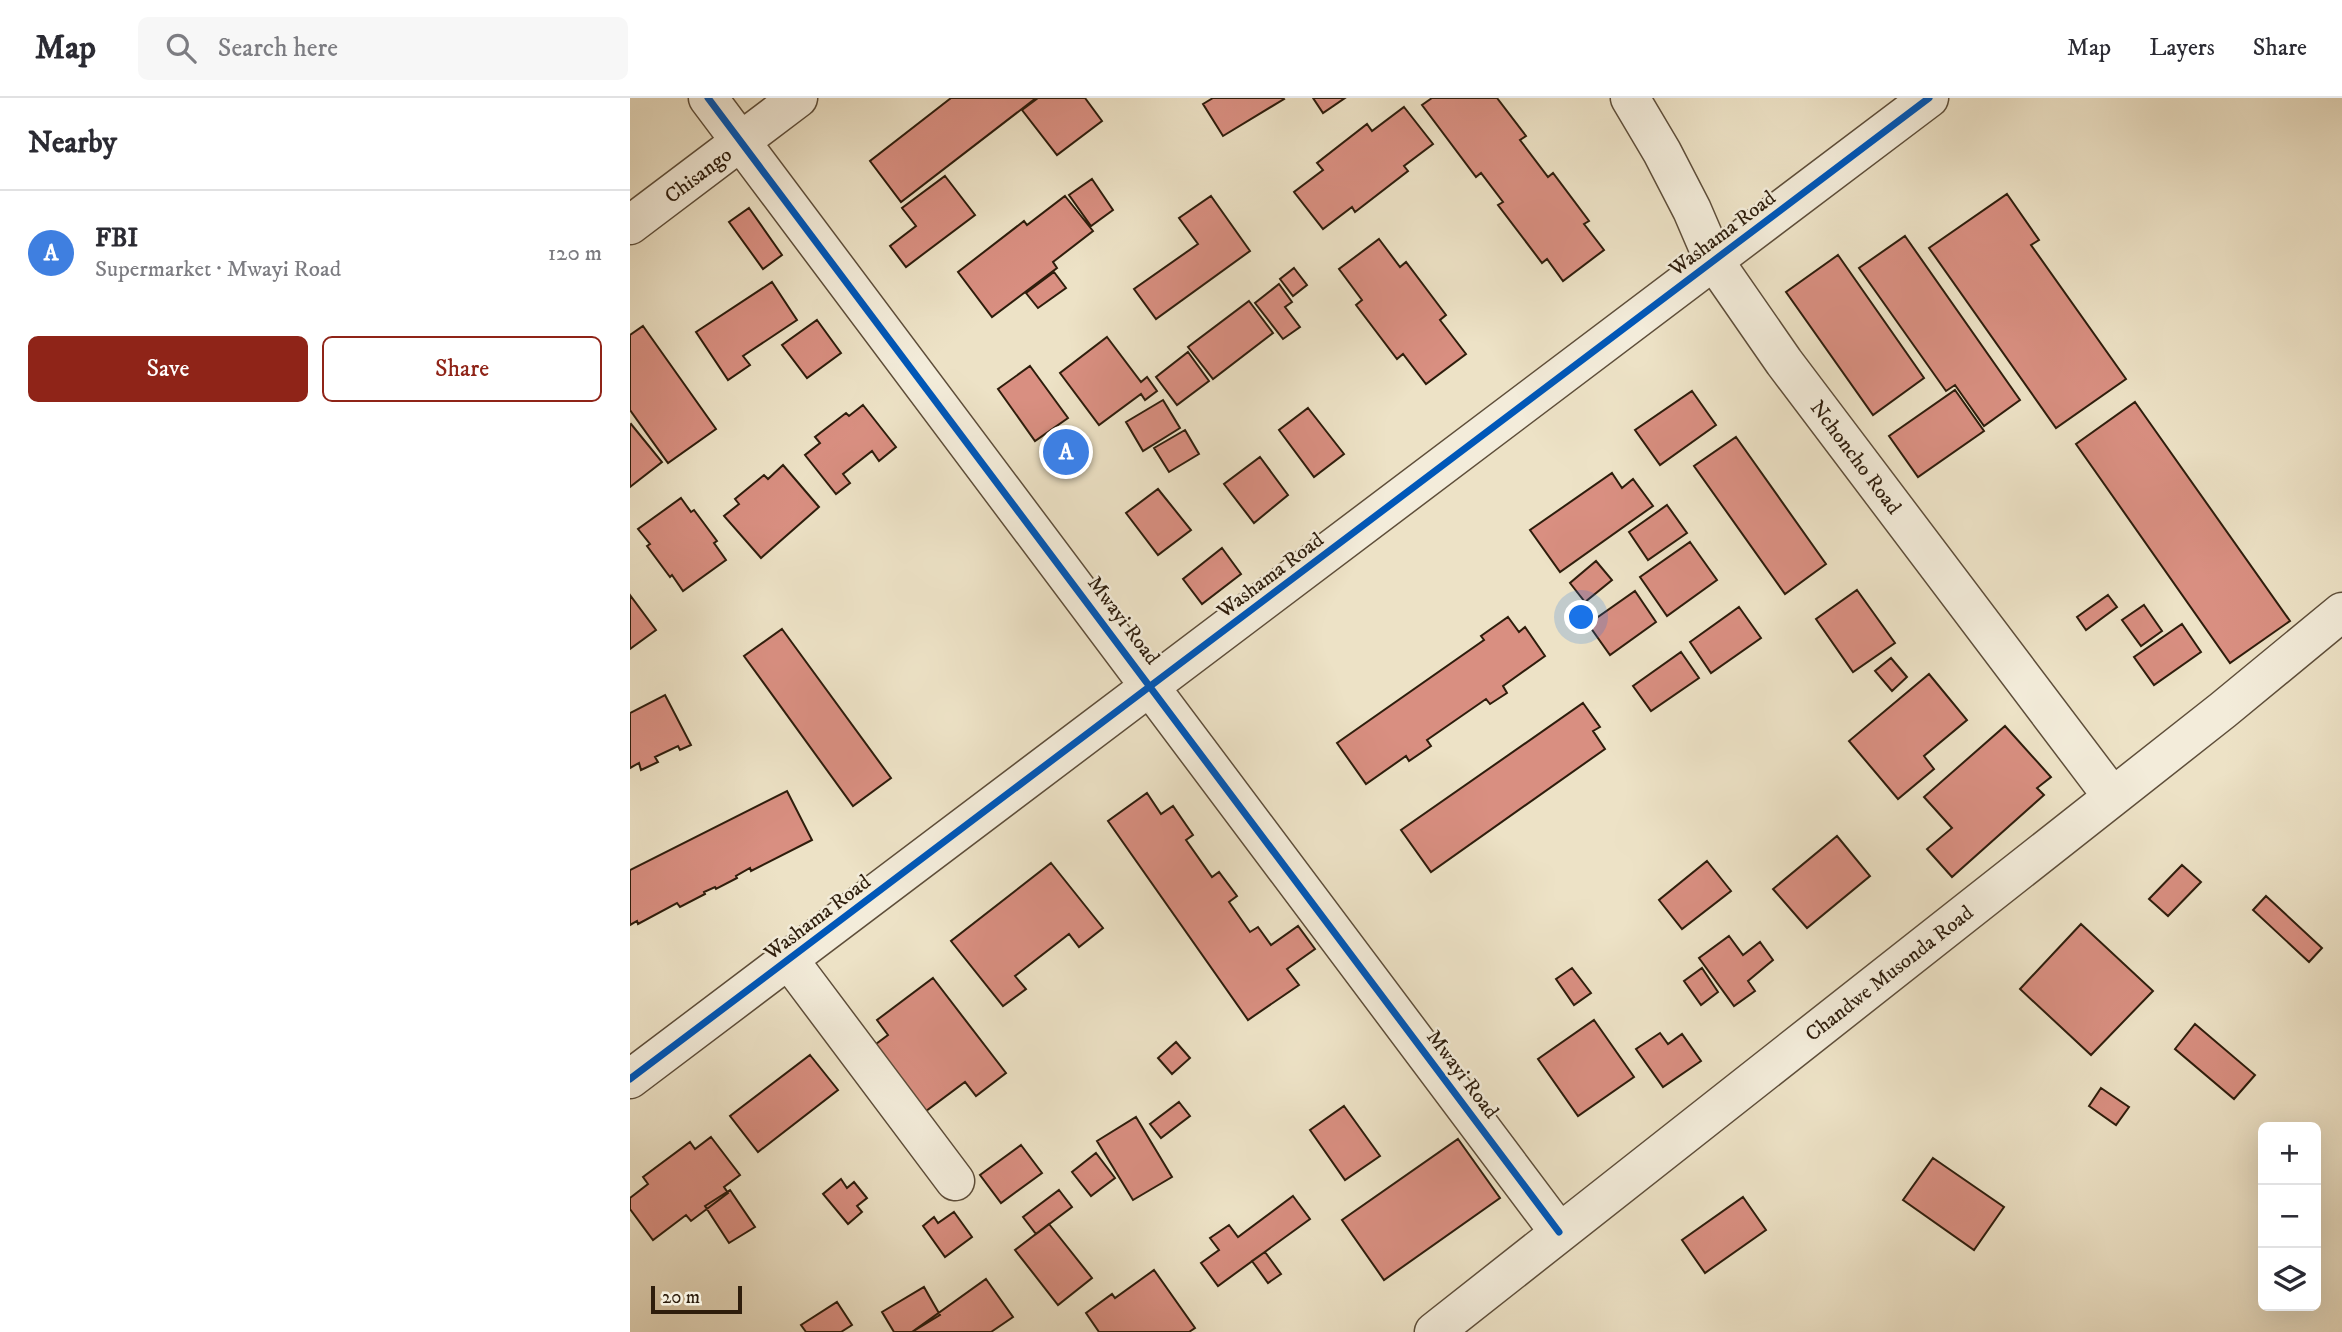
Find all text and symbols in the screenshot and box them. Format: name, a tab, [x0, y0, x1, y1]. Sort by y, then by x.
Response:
search box	[138, 17, 628, 80]
text: Map	[35, 28, 96, 69]
icon: search	[162, 29, 200, 67]
text: Search here	[218, 32, 338, 65]
text: Map	[2067, 33, 2111, 63]
text: Layers	[2149, 33, 2215, 63]
text: Share	[2253, 33, 2307, 63]
text: Nearby	[28, 125, 117, 162]
street label: Chisango	[660, 142, 737, 210]
street label: Washama Road	[1663, 185, 1781, 283]
text: FBI	[95, 222, 138, 255]
text: A	[44, 239, 58, 268]
text: 120 m	[548, 239, 602, 268]
text: Supermarket · Mwayi Road	[95, 255, 341, 284]
button: Save	[28, 336, 308, 402]
button: Share	[322, 336, 602, 402]
street label: Nchoncho Road	[1804, 395, 1907, 520]
pin: A	[1043, 426, 1089, 478]
street label: Washama Road	[1211, 527, 1329, 625]
street label: Mwayi Road	[1081, 571, 1165, 671]
your location	[1564, 600, 1598, 634]
street label: Washama Road	[758, 869, 876, 967]
street label: Chandwe Musonda Road	[1800, 900, 1979, 1048]
street label: Mwayi Road	[1420, 1025, 1504, 1125]
map controls	[2258, 1122, 2321, 1311]
button: +	[2258, 1122, 2321, 1185]
button: −	[2258, 1185, 2321, 1248]
button: layers	[2258, 1248, 2321, 1311]
scale bar	[651, 1283, 742, 1315]
text: 20 m	[662, 1286, 700, 1309]

